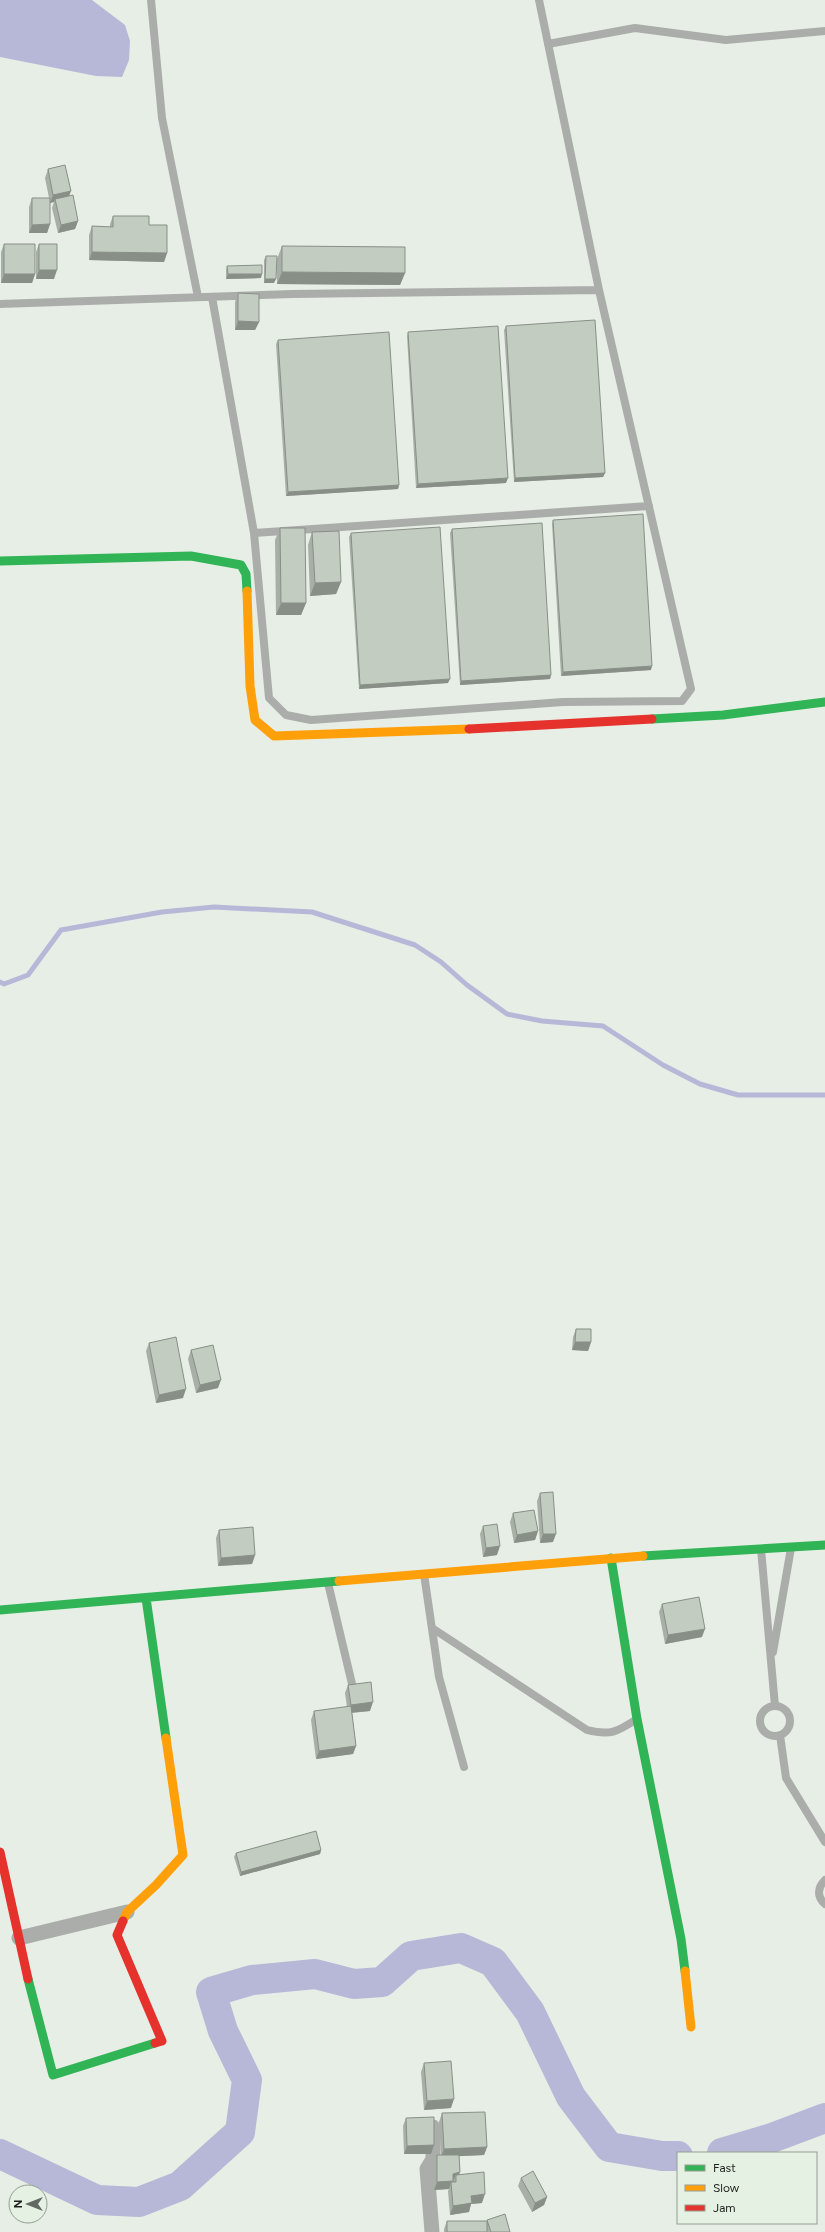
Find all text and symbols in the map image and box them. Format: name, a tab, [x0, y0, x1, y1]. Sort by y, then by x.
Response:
legend	[677, 2152, 817, 2224]
text: Fast	[713, 2161, 736, 2175]
text: Slow	[713, 2181, 740, 2195]
north arrow	[8, 2184, 48, 2224]
text: N	[12, 2200, 25, 2208]
text: Jam	[713, 2201, 736, 2215]

